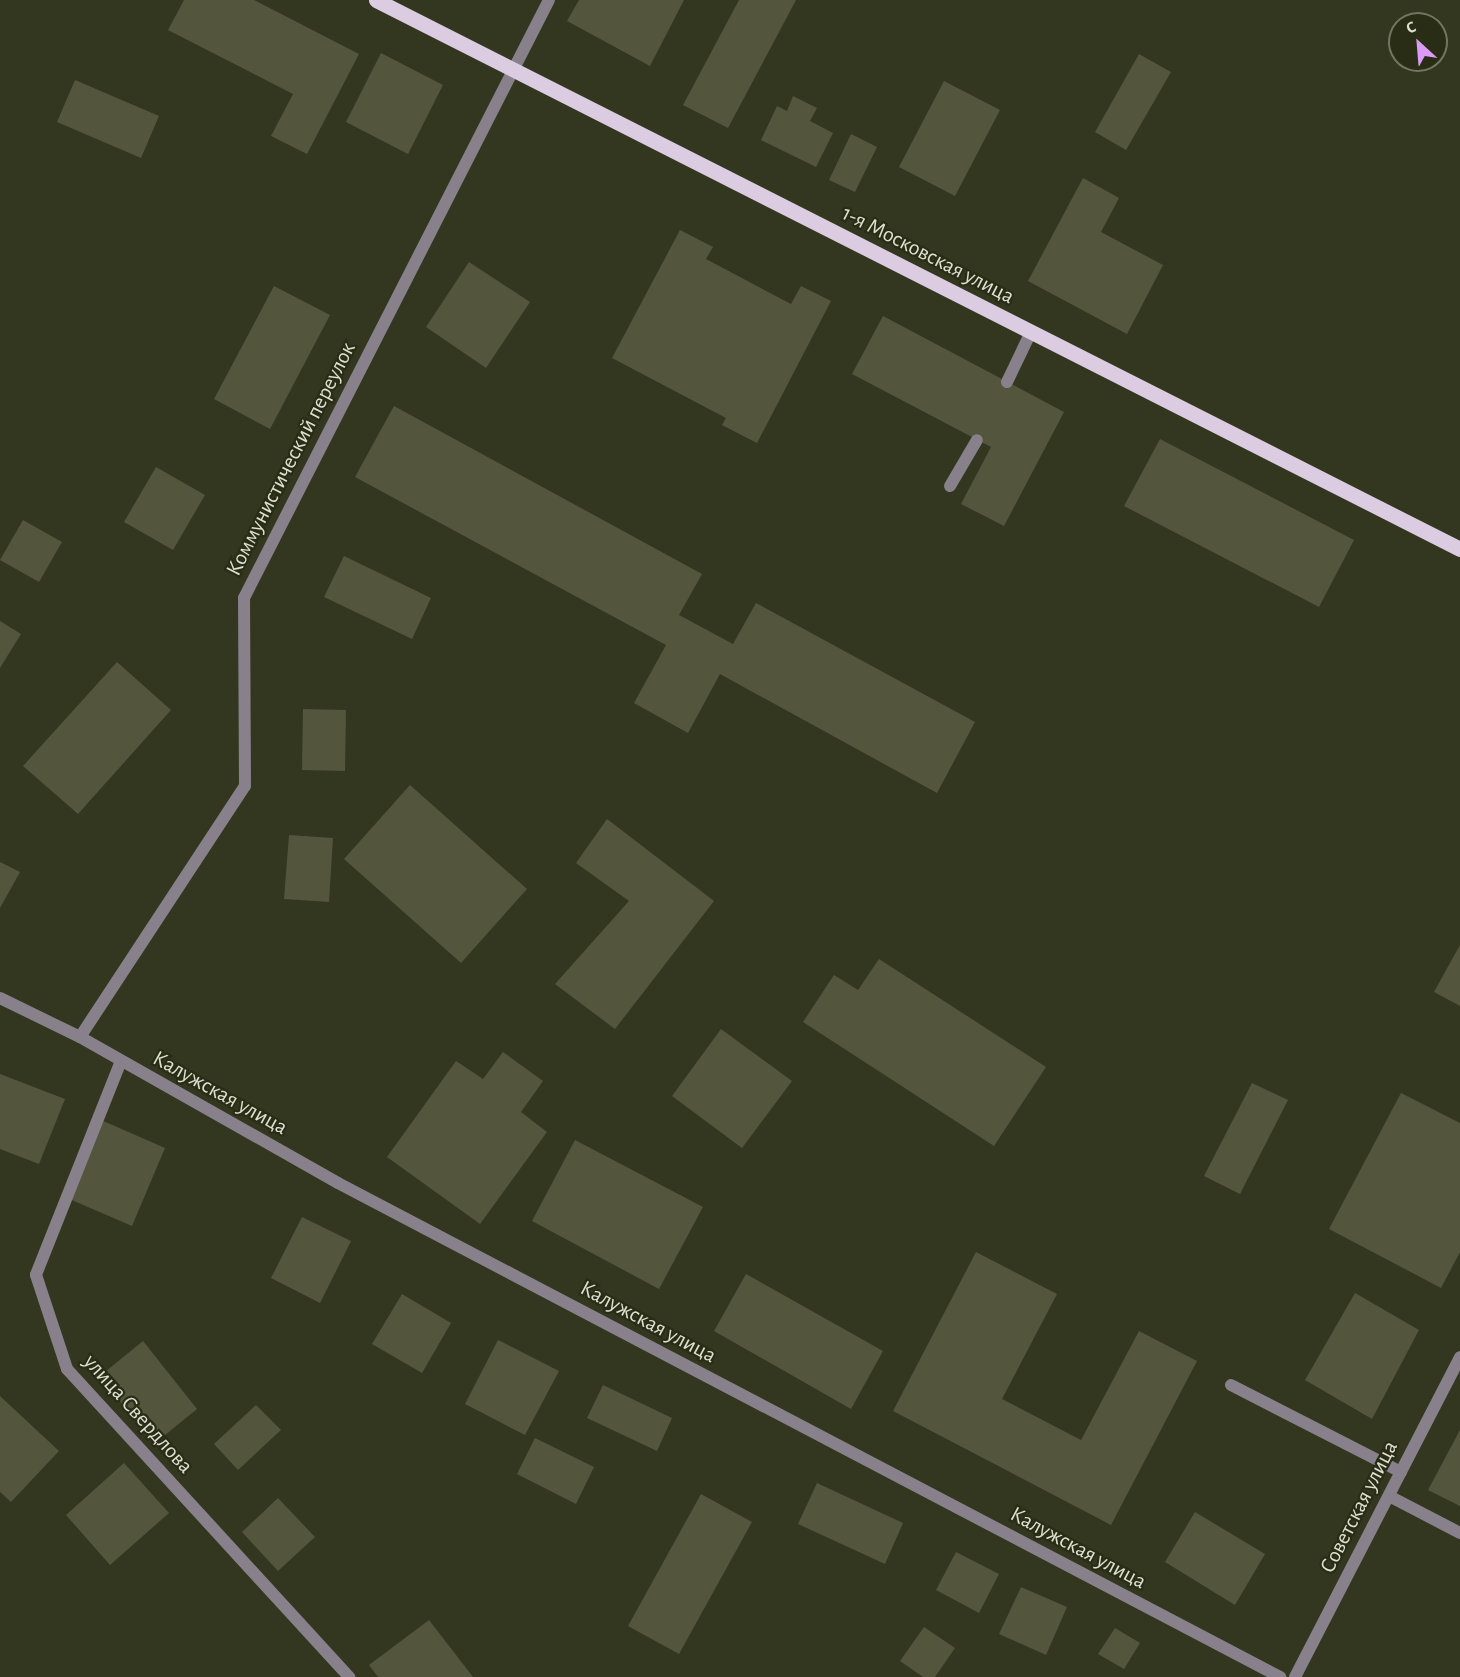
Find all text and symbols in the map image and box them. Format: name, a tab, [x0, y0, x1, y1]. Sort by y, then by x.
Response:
north arrow	[1388, 12, 1448, 72]
text: С	[1403, 18, 1418, 37]
street label: 1-я Московская улица	[837, 200, 1019, 310]
street label: Коммунистический переулок	[221, 338, 361, 580]
street label: Калужская улица	[148, 1045, 292, 1141]
street label: Калужская улица	[575, 1275, 721, 1369]
street label: улица Свердлова	[78, 1349, 198, 1479]
street label: Советская улица	[1314, 1436, 1404, 1578]
street label: Калужская улица	[1005, 1501, 1151, 1595]

